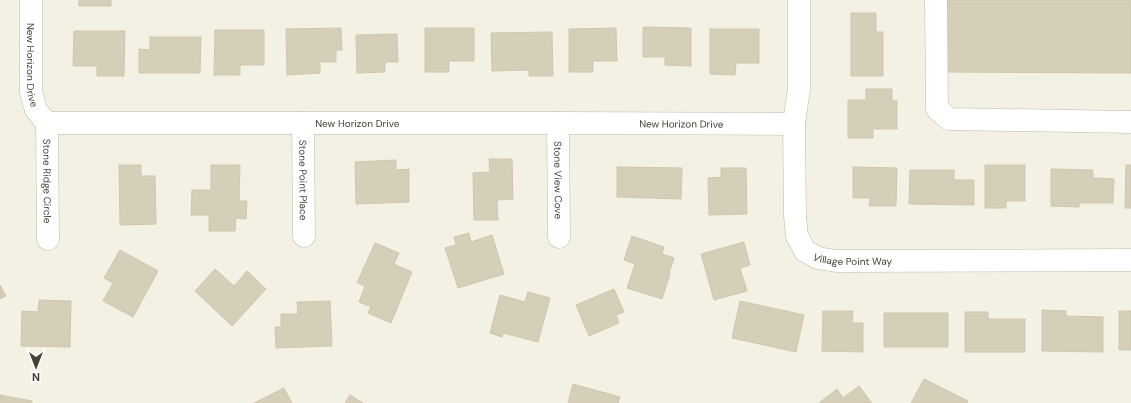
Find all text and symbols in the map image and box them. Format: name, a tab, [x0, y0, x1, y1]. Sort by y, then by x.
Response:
street label: New Horizon Drive	[24, 23, 41, 109]
street label: New Horizon Drive	[315, 117, 400, 130]
street label: New Horizon Drive	[639, 117, 724, 131]
street label: Stone Ridge Circle	[40, 139, 54, 224]
street label: Stone Point Place	[296, 140, 310, 221]
street label: Stone View Cove	[551, 141, 565, 219]
street label: Village Point Way	[811, 250, 893, 268]
north arrow	[16, 347, 56, 387]
text: N	[32, 370, 40, 384]

